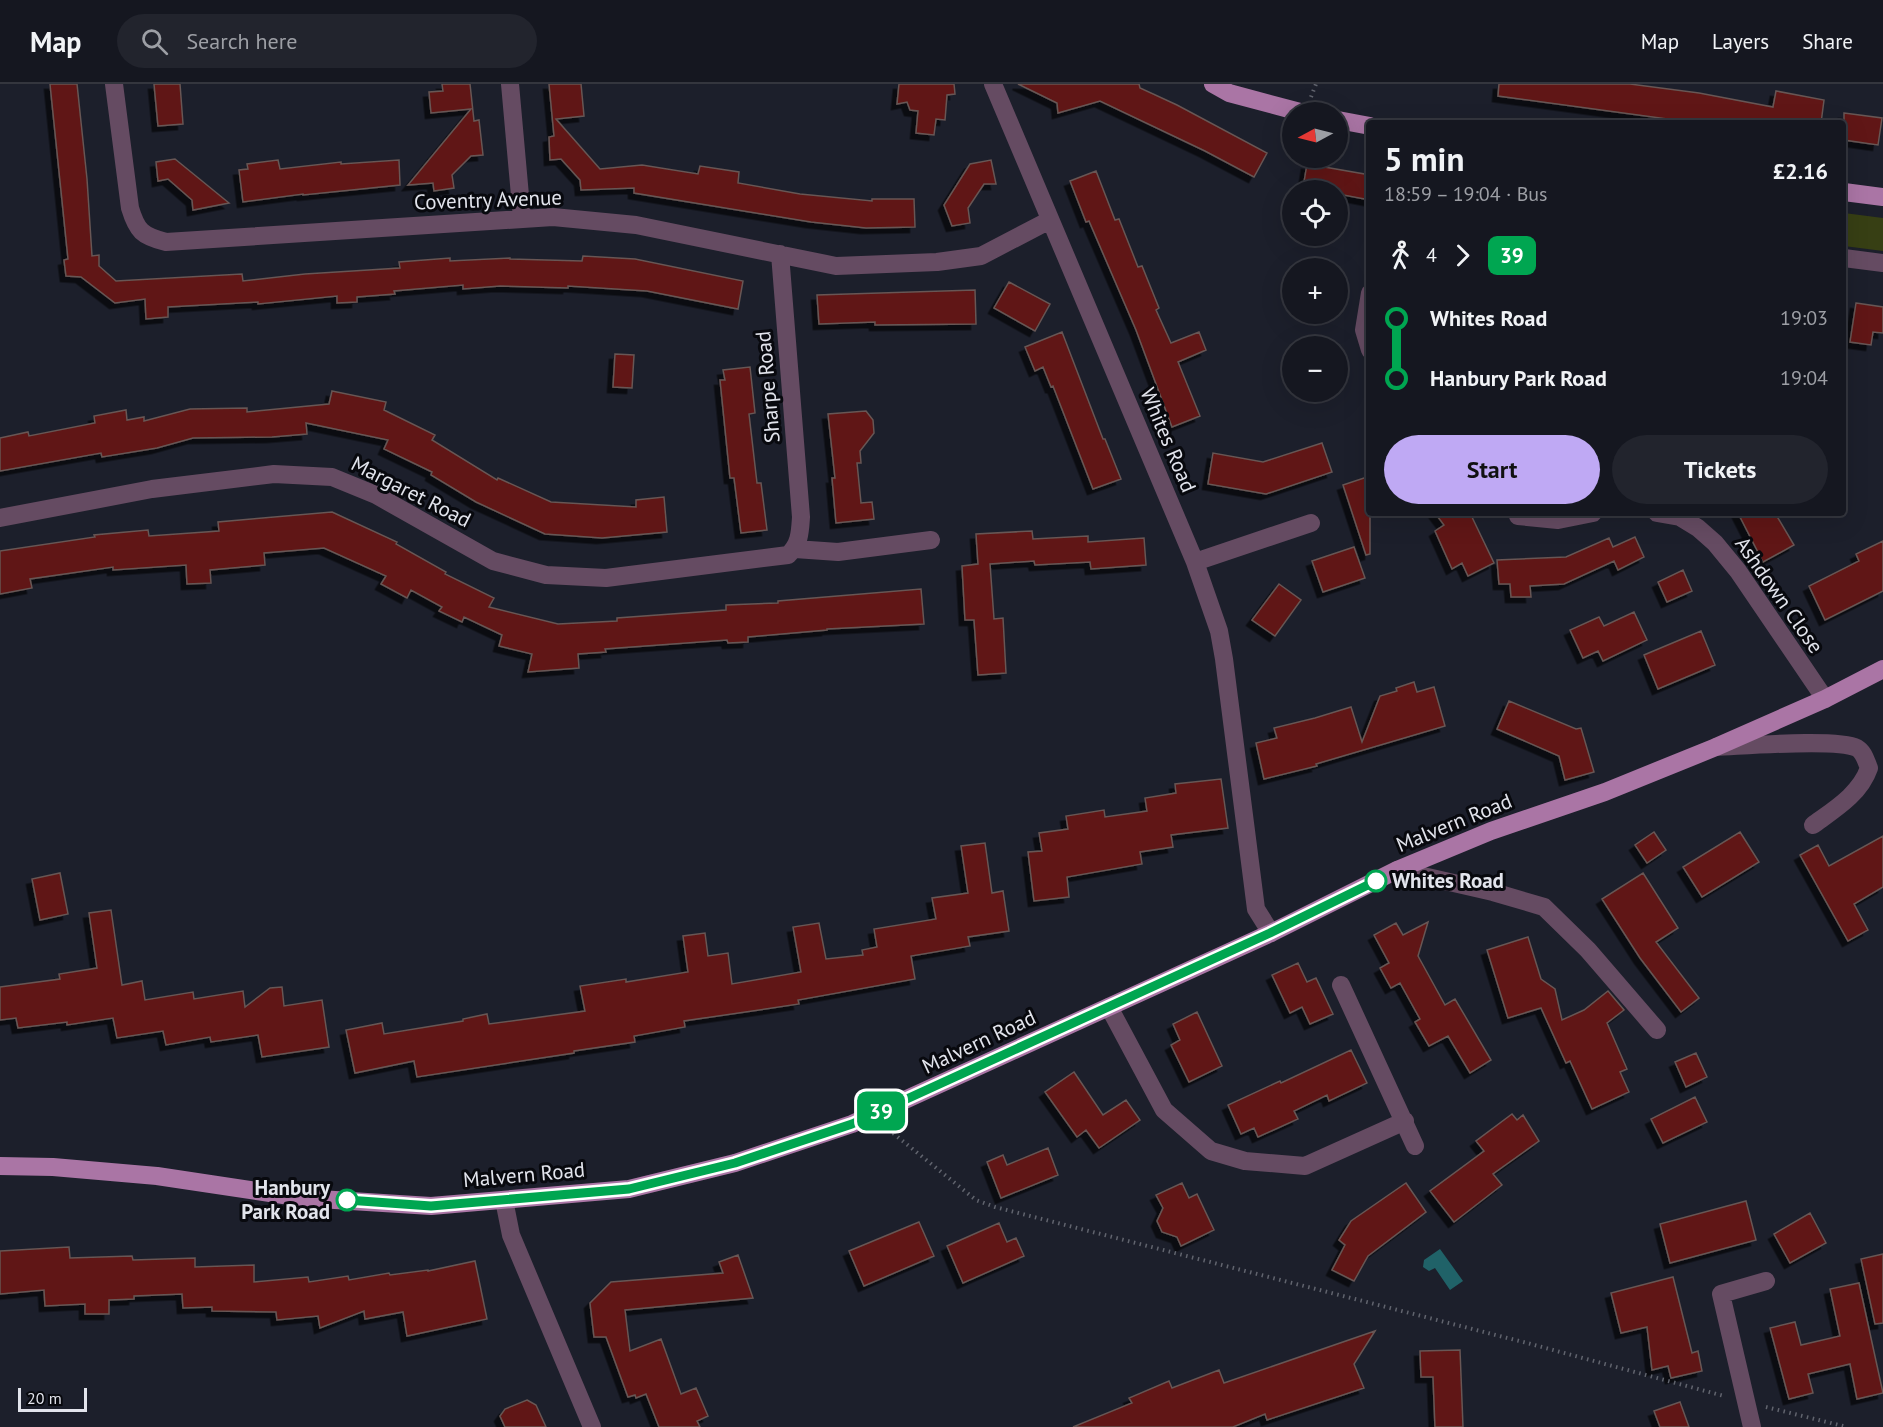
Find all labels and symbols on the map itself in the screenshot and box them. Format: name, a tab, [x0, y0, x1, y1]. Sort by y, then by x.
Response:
north arrow	[1282, 102, 1348, 168]
street label: Coventry Avenue	[413, 183, 562, 216]
street label: Sharpe Road	[749, 330, 786, 444]
street label: Whites Road	[1134, 383, 1203, 496]
street label: Margaret Road	[347, 450, 476, 533]
street label: Ashdown Close	[1729, 531, 1830, 658]
street label: Malvern Road	[1392, 787, 1516, 858]
place label: Whites Road	[1392, 867, 1504, 894]
marker: Whites Road	[1365, 870, 1387, 892]
street label: Malvern Road	[918, 1003, 1040, 1080]
line badge: 39	[854, 1092, 908, 1130]
street label: Malvern Road	[462, 1156, 586, 1193]
place label: Hanbury Park Road	[241, 1174, 331, 1225]
marker: Hanbury Park Road	[336, 1189, 358, 1211]
scale bar	[18, 1385, 87, 1412]

